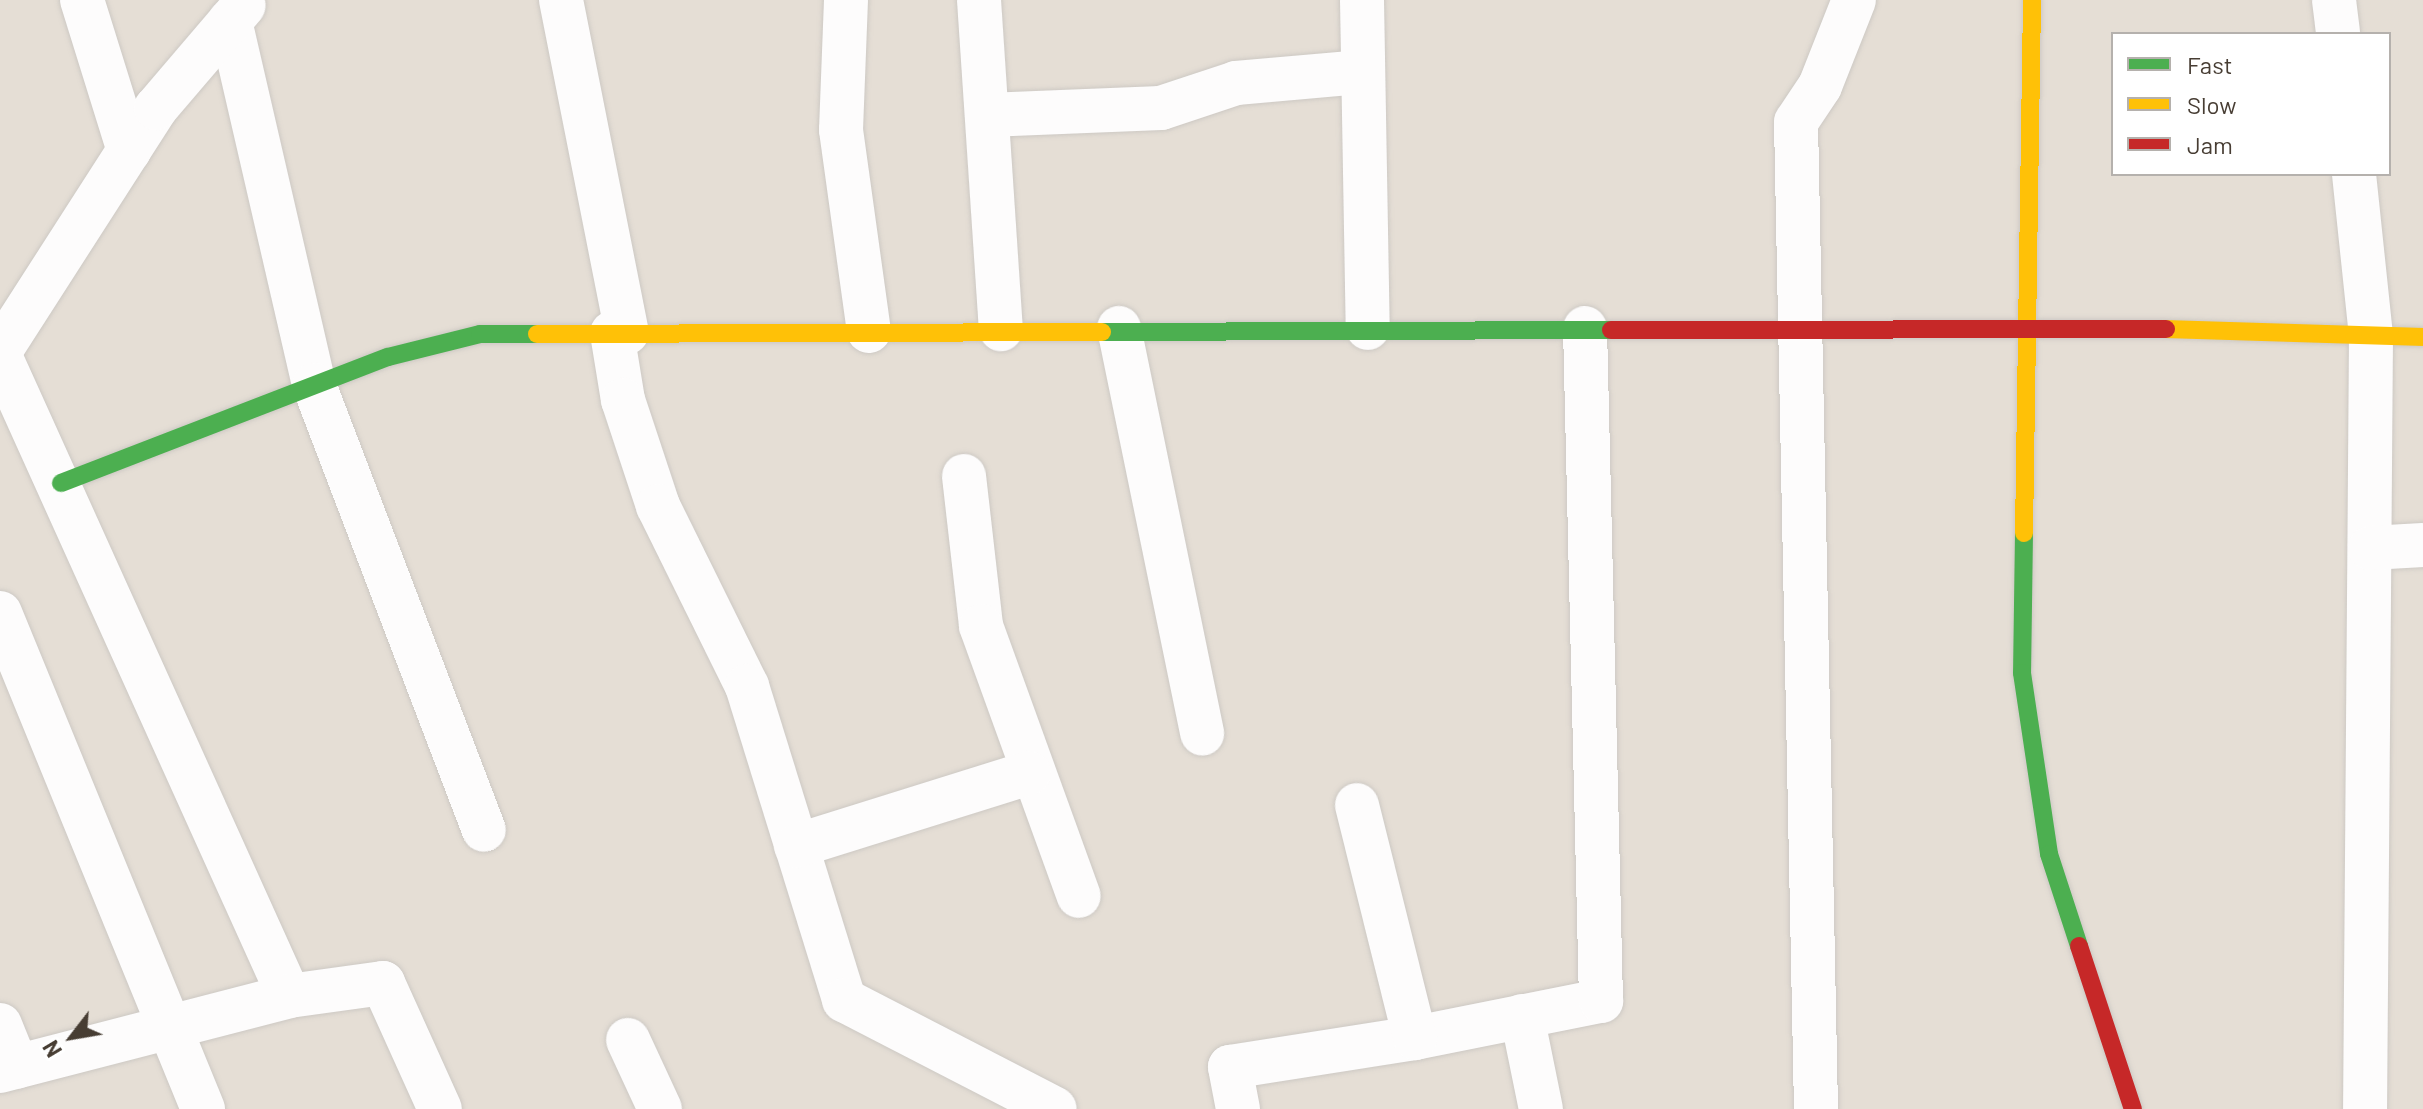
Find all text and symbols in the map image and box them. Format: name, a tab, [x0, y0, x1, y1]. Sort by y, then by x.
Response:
legend	[2111, 32, 2391, 176]
text: Fast	[2187, 50, 2232, 79]
text: Slow	[2187, 90, 2236, 119]
text: Jam	[2187, 130, 2233, 159]
north arrow	[32, 997, 112, 1077]
text: N	[37, 1036, 66, 1062]

